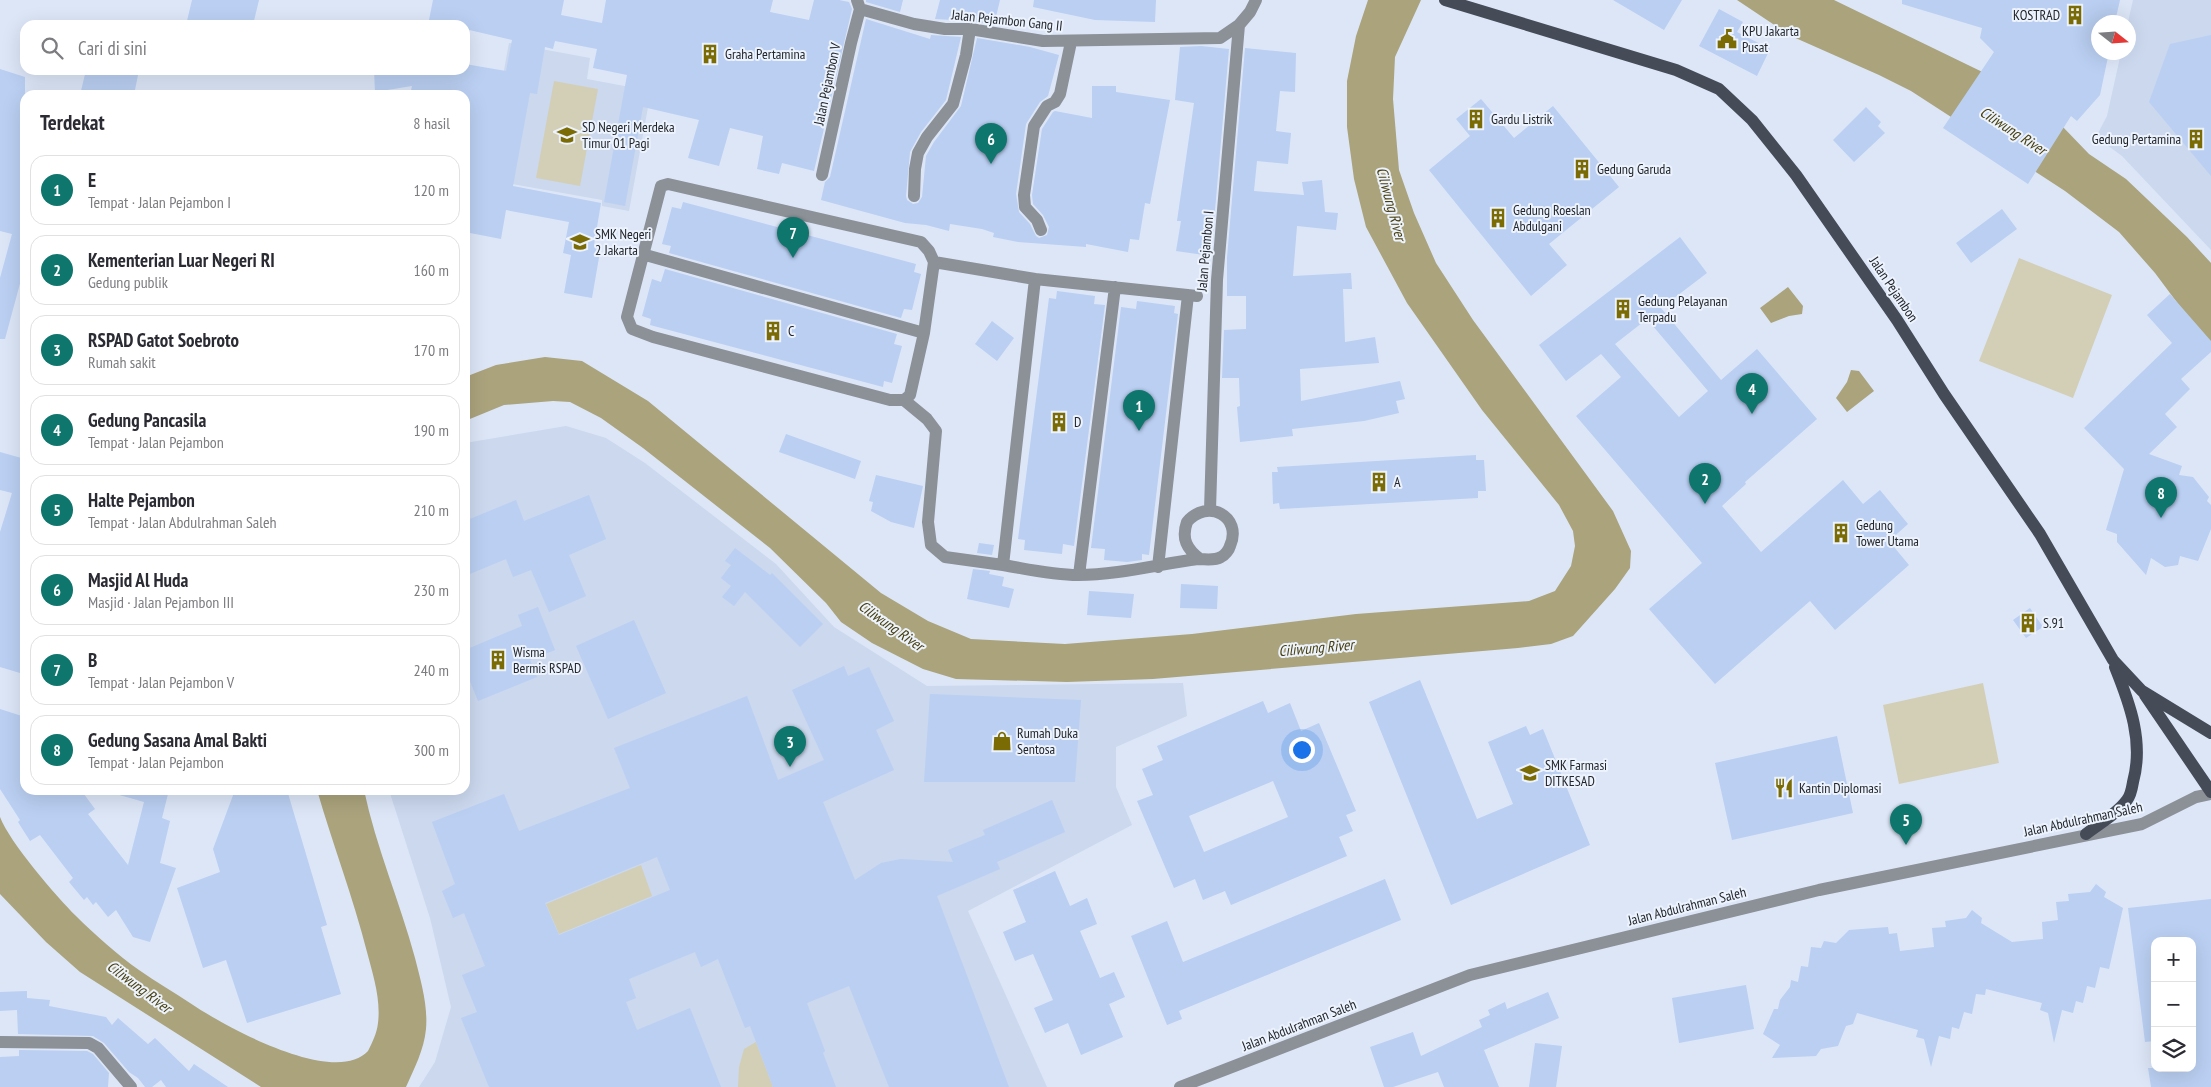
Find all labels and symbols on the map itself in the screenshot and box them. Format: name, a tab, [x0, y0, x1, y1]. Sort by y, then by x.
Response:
building icon: KOSTRAD	[2064, 4, 2086, 26]
street label: Jalan Pejambon Gang II	[949, 5, 1064, 35]
place label: KOSTRAD	[2013, 6, 2060, 24]
north arrow	[2091, 15, 2136, 60]
place label: KPU Jakarta Pusat	[1742, 22, 1799, 56]
public building icon: KPU Jakarta Pusat	[1716, 28, 1738, 50]
street label: Jalan Pejambon V	[809, 41, 845, 128]
building icon: Graha Pertamina	[699, 43, 721, 65]
place label: Graha Pertamina	[725, 45, 805, 63]
water label: Ciliwung River	[1977, 102, 2052, 160]
building icon: Gardu Listrik	[1465, 108, 1487, 130]
place label: Gardu Listrik	[1491, 110, 1553, 128]
place label: SD Negeri Merdeka Timur 01 Pagi	[582, 118, 675, 152]
pin: 6	[975, 123, 1007, 164]
school or university icon: SD Negeri Merdeka Timur 01 Pagi	[556, 124, 578, 146]
building icon: Gedung Pertamina	[2185, 128, 2207, 150]
place label: Gedung Pertamina	[2092, 130, 2181, 148]
building icon: Gedung Garuda	[1571, 158, 1593, 180]
place label: Gedung Garuda	[1597, 160, 1671, 178]
water label: Ciliwung River	[1373, 165, 1411, 244]
place label: Gedung Roeslan Abdulgani	[1513, 201, 1591, 235]
building icon: Gedung Roeslan Abdulgani	[1487, 207, 1509, 229]
street label: Jalan Pejambon I	[1192, 210, 1217, 293]
pin: 7	[777, 217, 809, 258]
place label: SMK Negeri 2 Jakarta	[595, 225, 651, 259]
school or university icon: SMK Negeri 2 Jakarta	[569, 231, 591, 253]
street label: Jalan Pejambon	[1865, 252, 1922, 325]
place label: Gedung Pelayanan Terpadu	[1638, 292, 1727, 326]
building icon: Gedung Pelayanan Terpadu	[1612, 298, 1634, 320]
building icon: C	[762, 320, 784, 342]
place label: C	[788, 322, 795, 340]
pin: 4	[1736, 373, 1768, 414]
pin: 1	[1123, 390, 1155, 431]
building icon: D	[1048, 411, 1070, 433]
place label: D	[1074, 413, 1081, 431]
pin: 2	[1689, 463, 1721, 504]
building icon: A	[1368, 471, 1390, 493]
place label: A	[1394, 473, 1401, 491]
pin: 8	[2145, 477, 2177, 518]
place label: Gedung Tower Utama	[1856, 516, 1919, 550]
building icon: Gedung Tower Utama	[1830, 522, 1852, 544]
water label: Ciliwung River	[855, 596, 929, 656]
building icon: S.91	[2017, 612, 2039, 634]
place label: S.91	[2043, 614, 2064, 632]
water label: Ciliwung River	[1278, 635, 1356, 660]
place label: Wisma Bermis RSPAD	[513, 643, 581, 677]
building icon: Wisma Bermis RSPAD	[487, 649, 509, 671]
place label: Rumah Duka Sentosa	[1017, 724, 1078, 758]
pin: 3	[774, 726, 806, 767]
shop icon: Rumah Duka Sentosa	[991, 730, 1013, 752]
your location	[1289, 737, 1315, 763]
place label: SMK Farmasi DITKESAD	[1545, 756, 1607, 790]
school or university icon: SMK Farmasi DITKESAD	[1519, 762, 1541, 784]
restaurant icon: Kantin Diplomasi	[1773, 777, 1795, 799]
place label: Kantin Diplomasi	[1799, 779, 1882, 797]
street label: Jalan Abdulrahman Saleh	[2021, 798, 2144, 841]
pin: 5	[1890, 804, 1922, 845]
street label: Jalan Abdulrahman Saleh	[1625, 883, 1748, 930]
water label: Ciliwung River	[104, 956, 176, 1018]
street label: Jalan Abdulrahman Saleh	[1238, 995, 1359, 1055]

